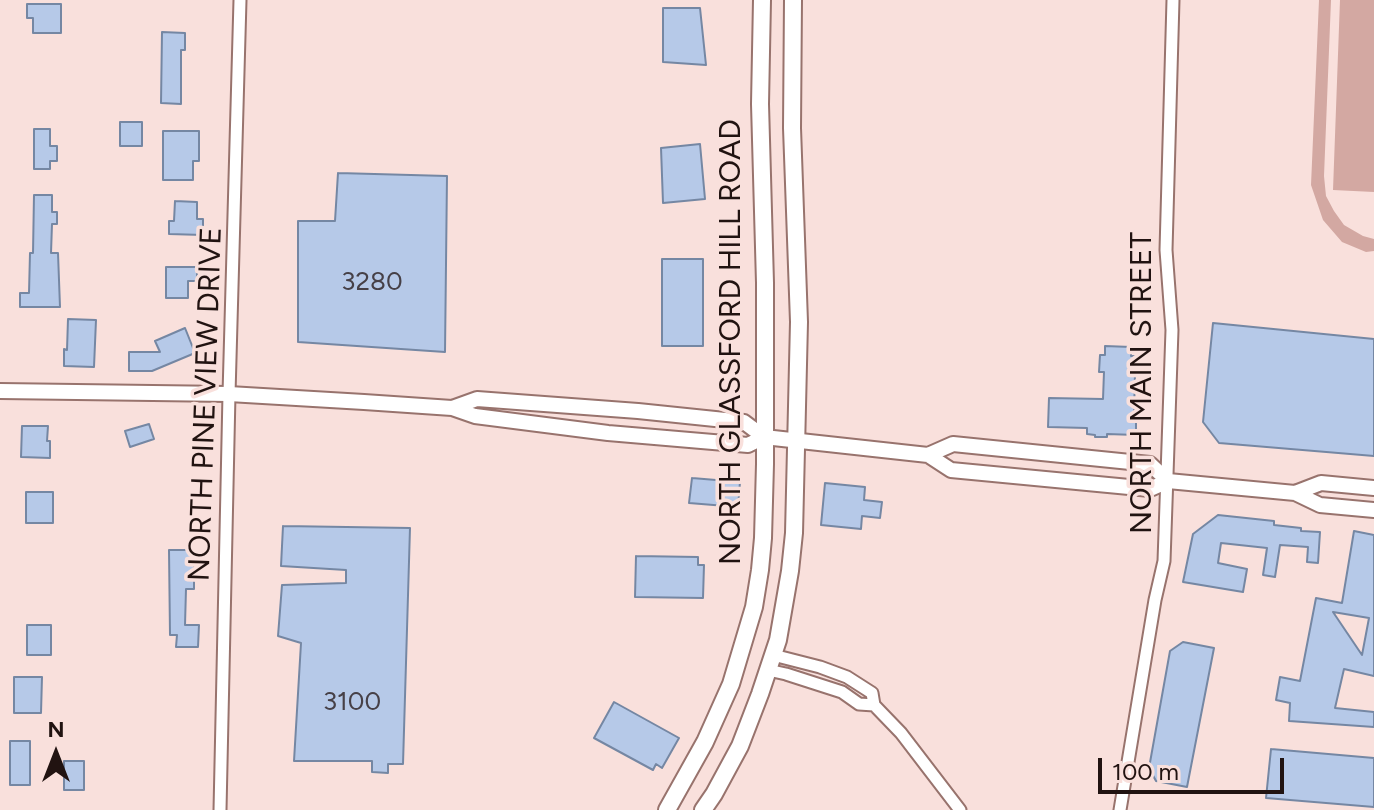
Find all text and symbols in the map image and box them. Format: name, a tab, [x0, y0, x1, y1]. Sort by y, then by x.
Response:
street label: NORTH GLASSFORD HILL ROAD	[713, 119, 749, 565]
street label: NORTH PINE VIEW DRIVE	[182, 226, 230, 582]
street label: NORTH MAIN STREET	[1124, 232, 1160, 534]
house number: 3280	[341, 266, 403, 298]
house number: 3100	[323, 686, 381, 718]
north arrow	[16, 714, 96, 794]
text: N	[47, 716, 65, 743]
scale bar	[1102, 742, 1288, 792]
text: 100 m	[1112, 757, 1179, 786]

